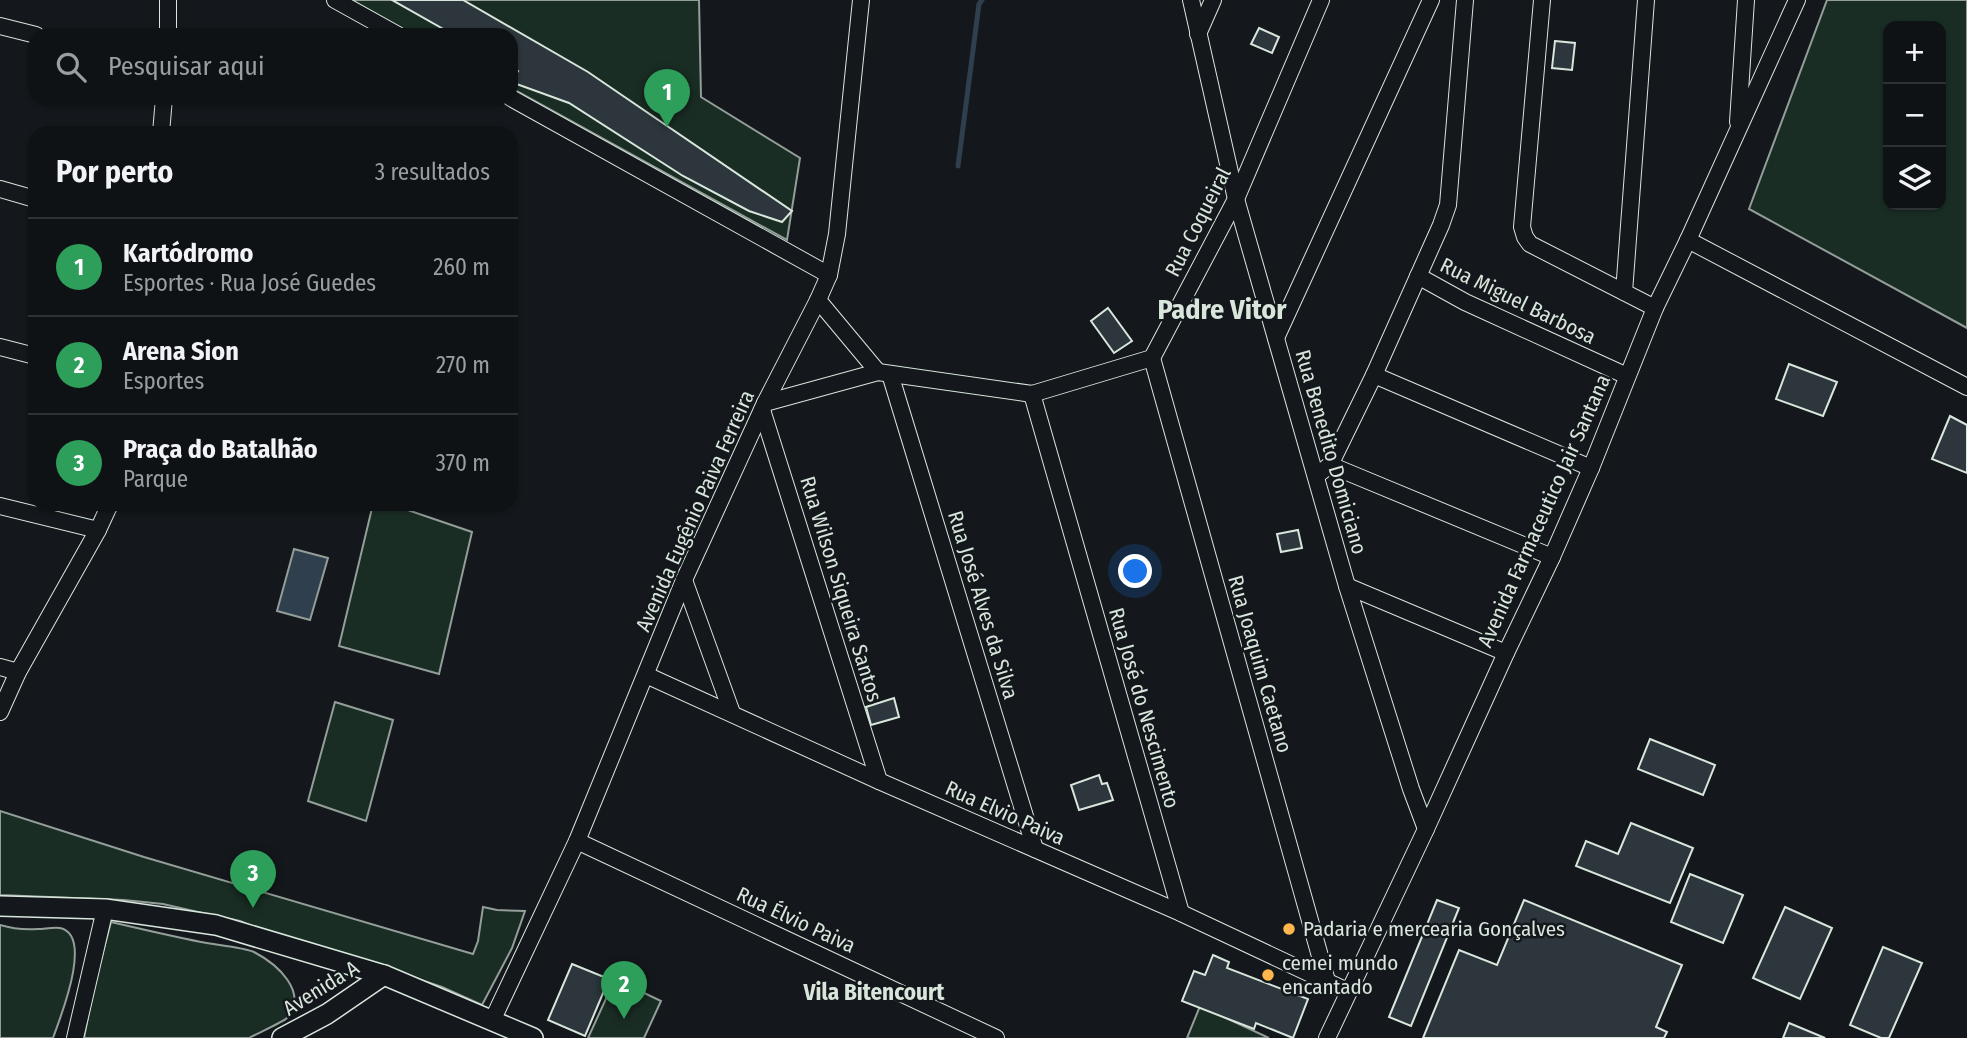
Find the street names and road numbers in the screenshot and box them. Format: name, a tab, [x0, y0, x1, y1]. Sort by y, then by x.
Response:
street label: Rua Coqueiral	[1159, 163, 1237, 281]
street label: Rua Miguel Barbosa	[1436, 252, 1600, 350]
street label: Rua Benedito Domiciano	[1289, 347, 1373, 557]
street label: Avenida Farmaceutico Jair Santana	[1472, 371, 1616, 651]
street label: Avenida Eugênio Paiva Ferreira	[630, 386, 760, 636]
street label: Rua Wilson Siqueira Santos	[794, 473, 888, 705]
street label: Rua José Alves da Silva	[942, 508, 1024, 702]
street label: Rua Joaquim Caetano	[1222, 572, 1298, 756]
street label: Rua José do Nescimento	[1103, 605, 1185, 811]
street label: Rua Elvio Paiva	[941, 775, 1069, 851]
street label: Rua Élvio Paiva	[732, 881, 860, 959]
street label: Avenida A	[278, 955, 364, 1021]

